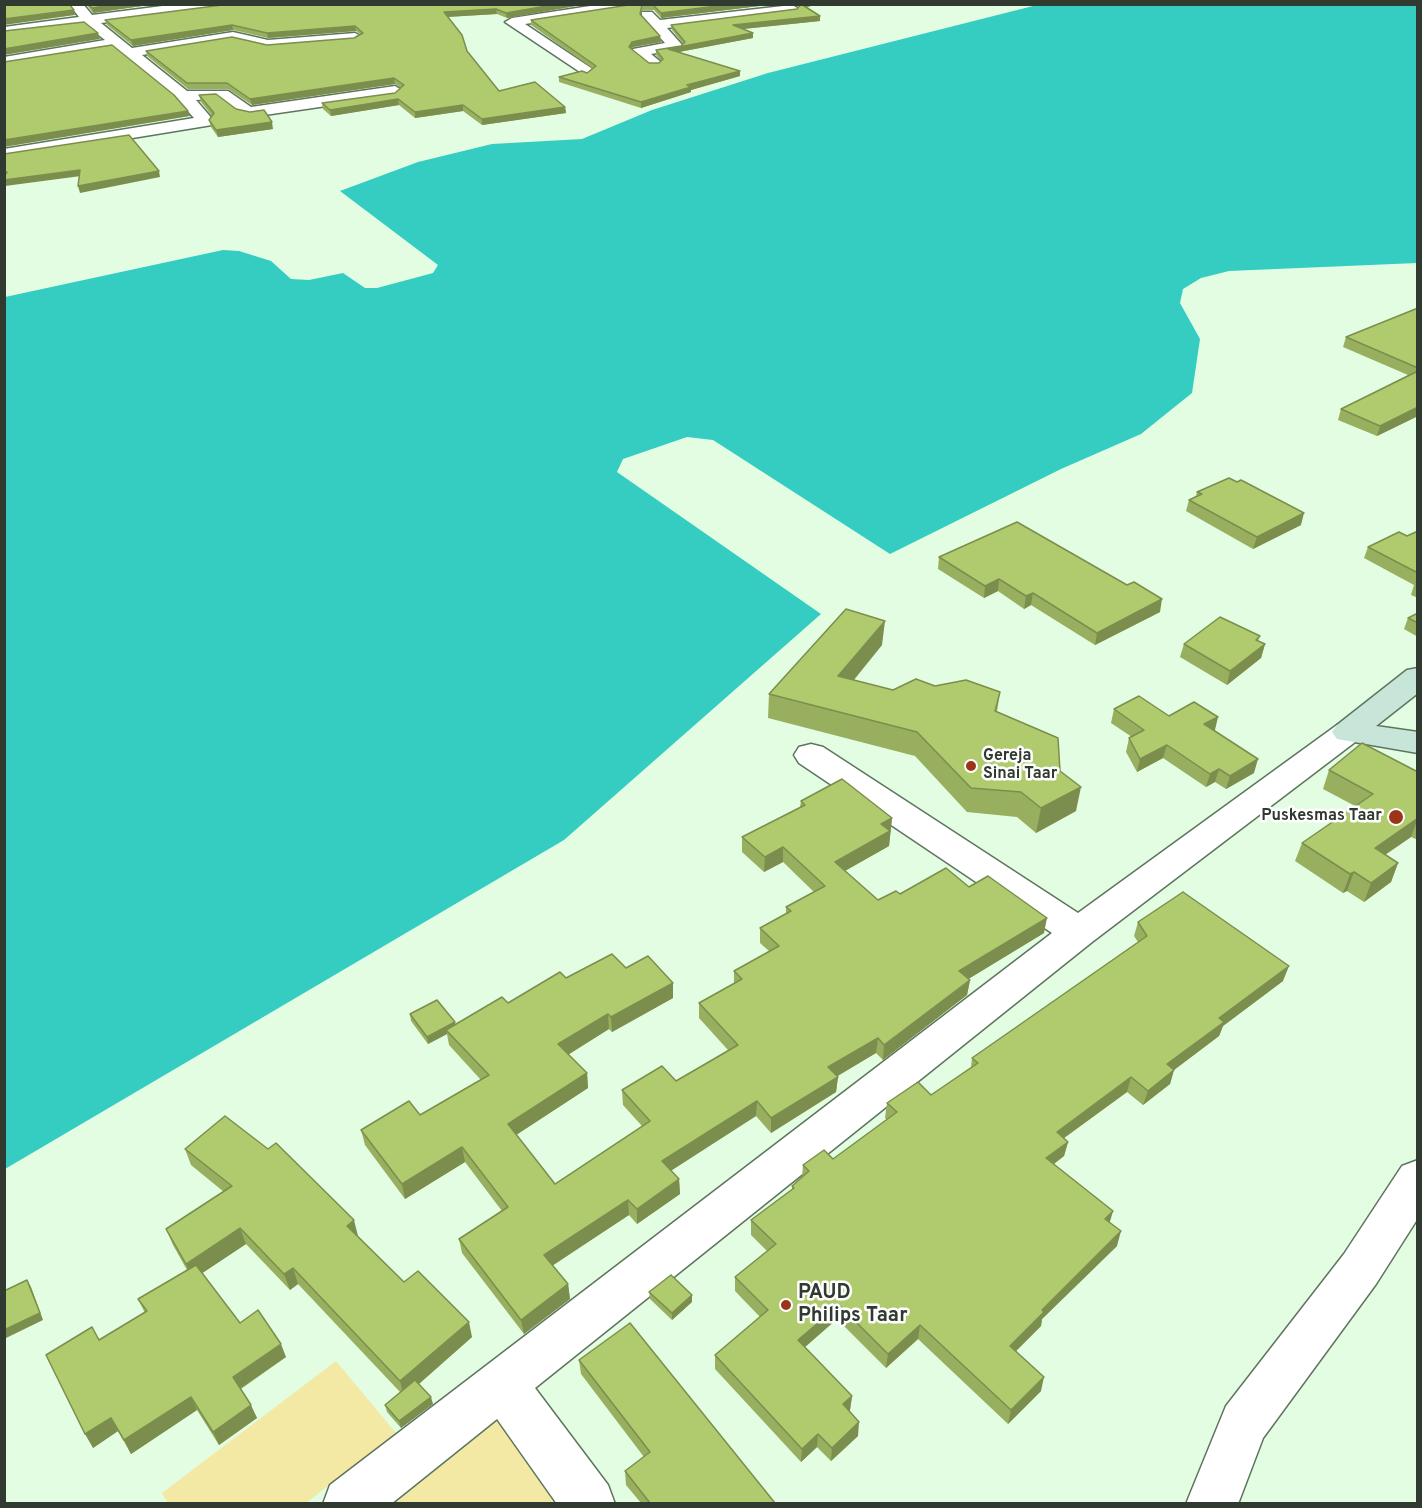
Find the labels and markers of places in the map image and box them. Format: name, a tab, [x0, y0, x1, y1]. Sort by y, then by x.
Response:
place label: Gereja Sinai Taar	[983, 747, 1057, 785]
marker: Gereja Sinai Taar	[964, 759, 978, 773]
place label: Puskesmas Taar	[1261, 807, 1382, 827]
marker: Puskesmas Taar	[1387, 808, 1405, 826]
place label: PAUD Philips Taar	[798, 1282, 907, 1329]
marker: PAUD Philips Taar	[779, 1298, 793, 1312]

